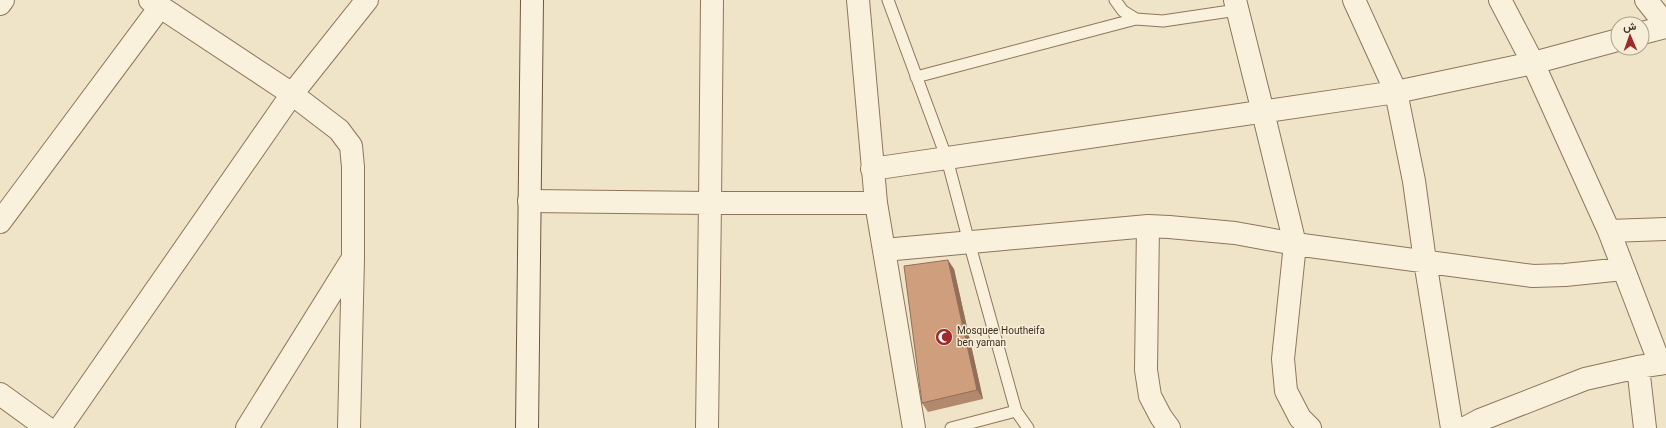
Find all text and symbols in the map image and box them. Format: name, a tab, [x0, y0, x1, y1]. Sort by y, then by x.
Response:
north arrow	[1610, 16, 1650, 56]
text: ش	[1623, 19, 1637, 36]
place label: Mosquee Houtheifa ben yaman	[957, 324, 1045, 351]
mosque icon: Mosquee Houtheifa ben yaman	[934, 327, 954, 347]

